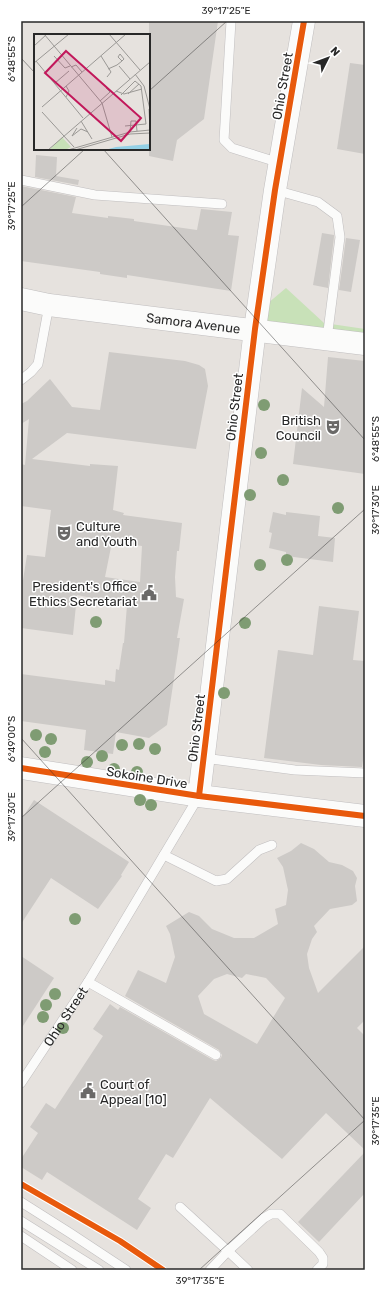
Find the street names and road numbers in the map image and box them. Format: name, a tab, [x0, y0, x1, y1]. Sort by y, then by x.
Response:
street label: Ohio Street	[269, 51, 296, 121]
street label: Samora Avenue	[145, 310, 241, 337]
street label: Ohio Street	[223, 372, 246, 442]
street label: Ohio Street	[185, 693, 208, 763]
street label: Sokoine Drive	[105, 764, 189, 791]
street label: Ohio Street	[41, 984, 91, 1049]

